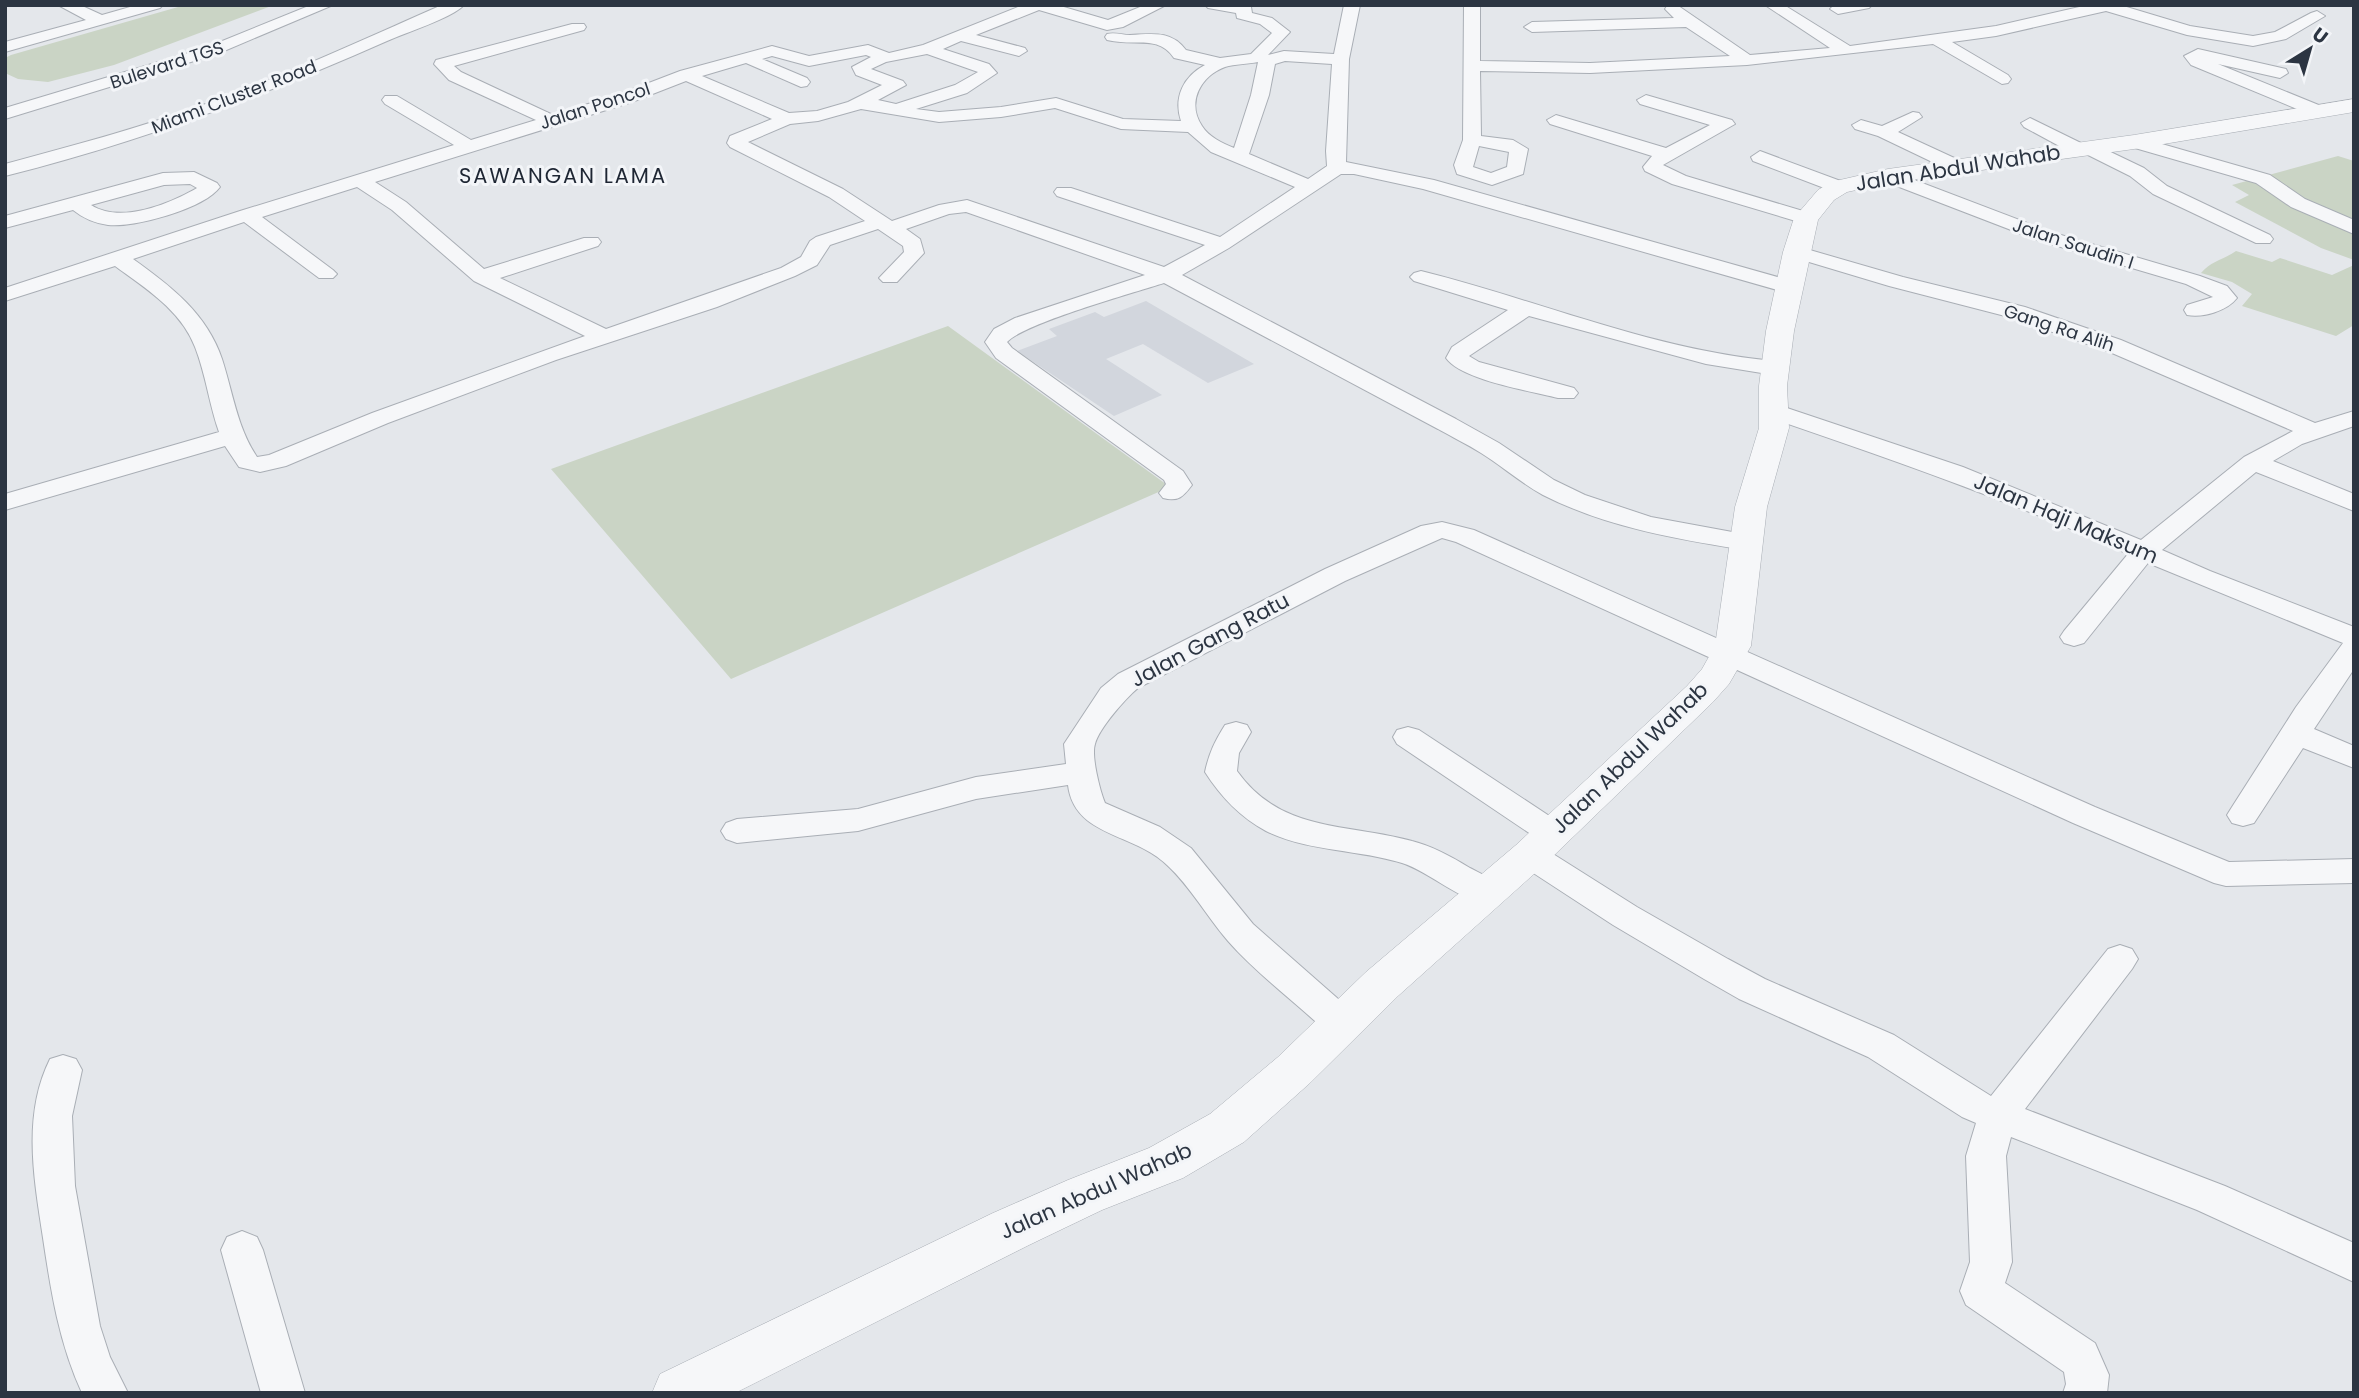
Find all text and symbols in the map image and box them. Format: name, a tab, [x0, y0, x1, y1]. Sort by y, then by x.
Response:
north arrow	[2275, 14, 2345, 84]
text: U	[2306, 21, 2333, 51]
street label: Bulevard TGS	[107, 34, 227, 95]
street label: Miami Cluster Road	[148, 53, 320, 140]
street label: Jalan Poncol	[536, 76, 653, 135]
street label: Jalan Abdul Wahab	[1853, 137, 2062, 198]
district label: SAWANGAN LAMA	[459, 161, 667, 190]
street label: Jalan Saudin I	[2009, 212, 2137, 275]
street label: Gang Ra Alih	[2001, 298, 2118, 357]
street label: Jalan Haji Maksum	[1970, 467, 2163, 570]
street label: Jalan Gang Ratu	[1125, 586, 1294, 694]
street label: Jalan Abdul Wahab	[1545, 675, 1714, 840]
street label: Jalan Abdul Wahab	[995, 1135, 1196, 1246]

